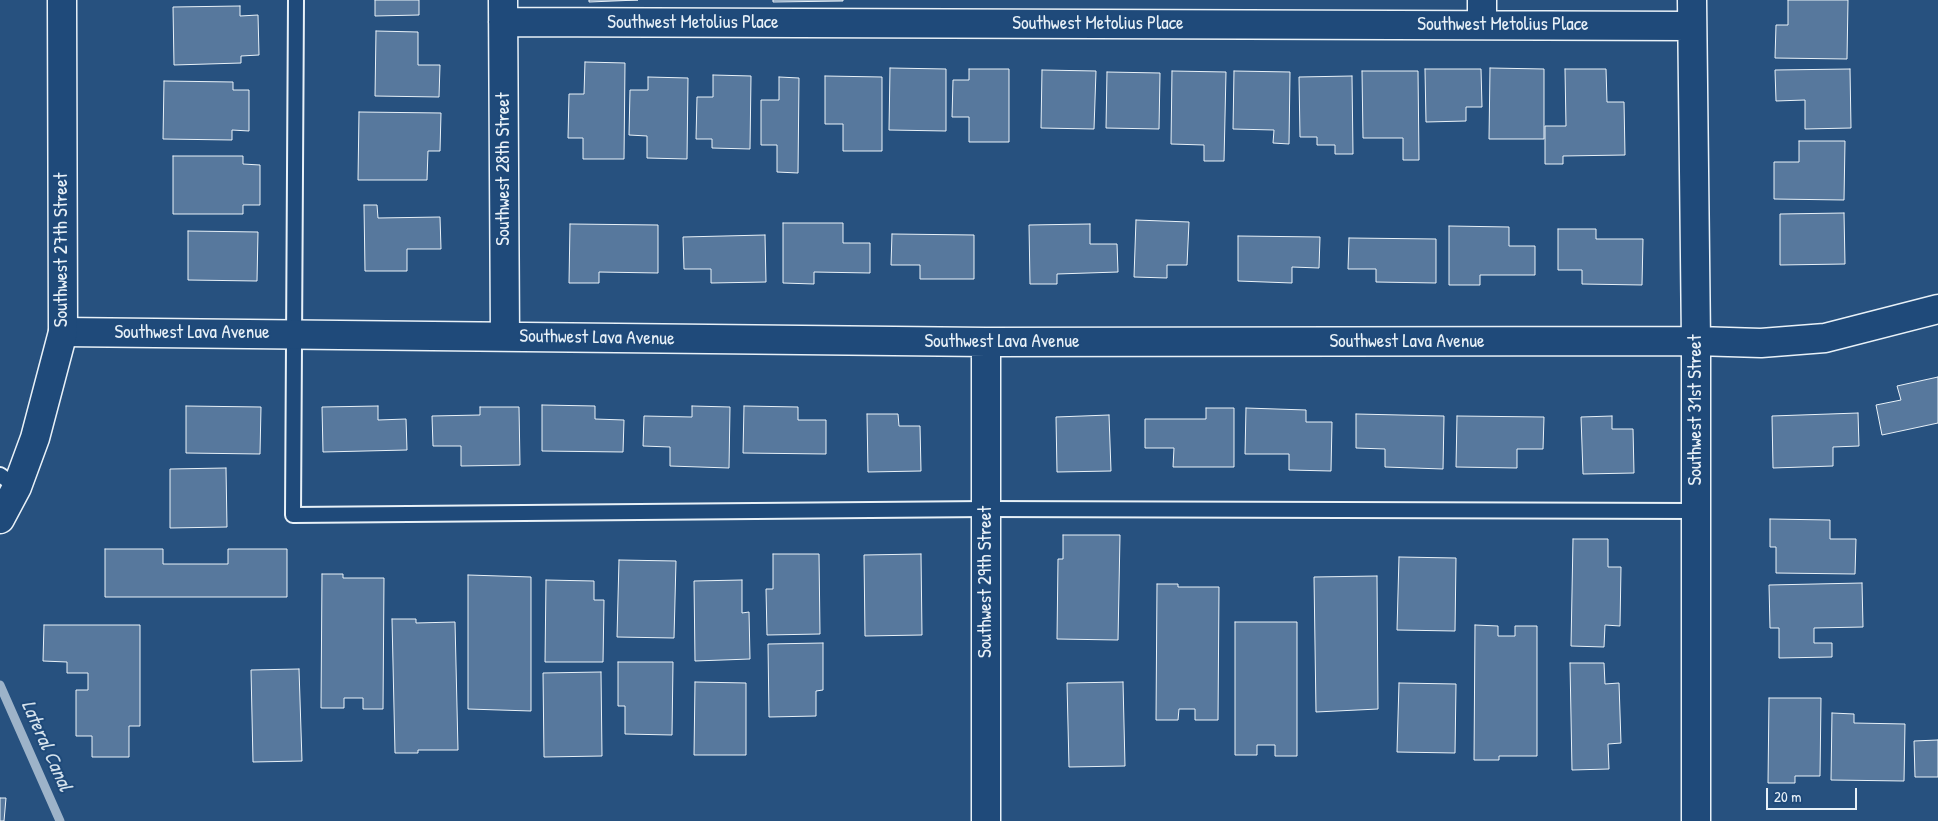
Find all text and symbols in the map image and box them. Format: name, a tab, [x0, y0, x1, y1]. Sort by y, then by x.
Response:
street label: Southwest Metolius Place	[607, 12, 779, 34]
street label: Southwest Metolius Place	[1012, 13, 1184, 35]
street label: Southwest Metolius Place	[1417, 14, 1589, 36]
street label: Southwest 28th Street	[493, 92, 515, 246]
street label: Southwest 27th Street	[51, 173, 73, 327]
street label: Southwest Lava Avenue	[114, 322, 270, 344]
street label: Southwest Lava Avenue	[519, 325, 675, 351]
street label: Southwest Lava Avenue	[924, 331, 1080, 353]
street label: Southwest Lava Avenue	[1329, 331, 1485, 353]
street label: Southwest 31st Street	[1685, 335, 1707, 485]
street label: Southwest 29th Street	[975, 506, 997, 658]
water label: Lateral Canal	[15, 697, 77, 795]
scale bar	[1768, 778, 1859, 810]
text: 20 m	[1774, 786, 1801, 807]

